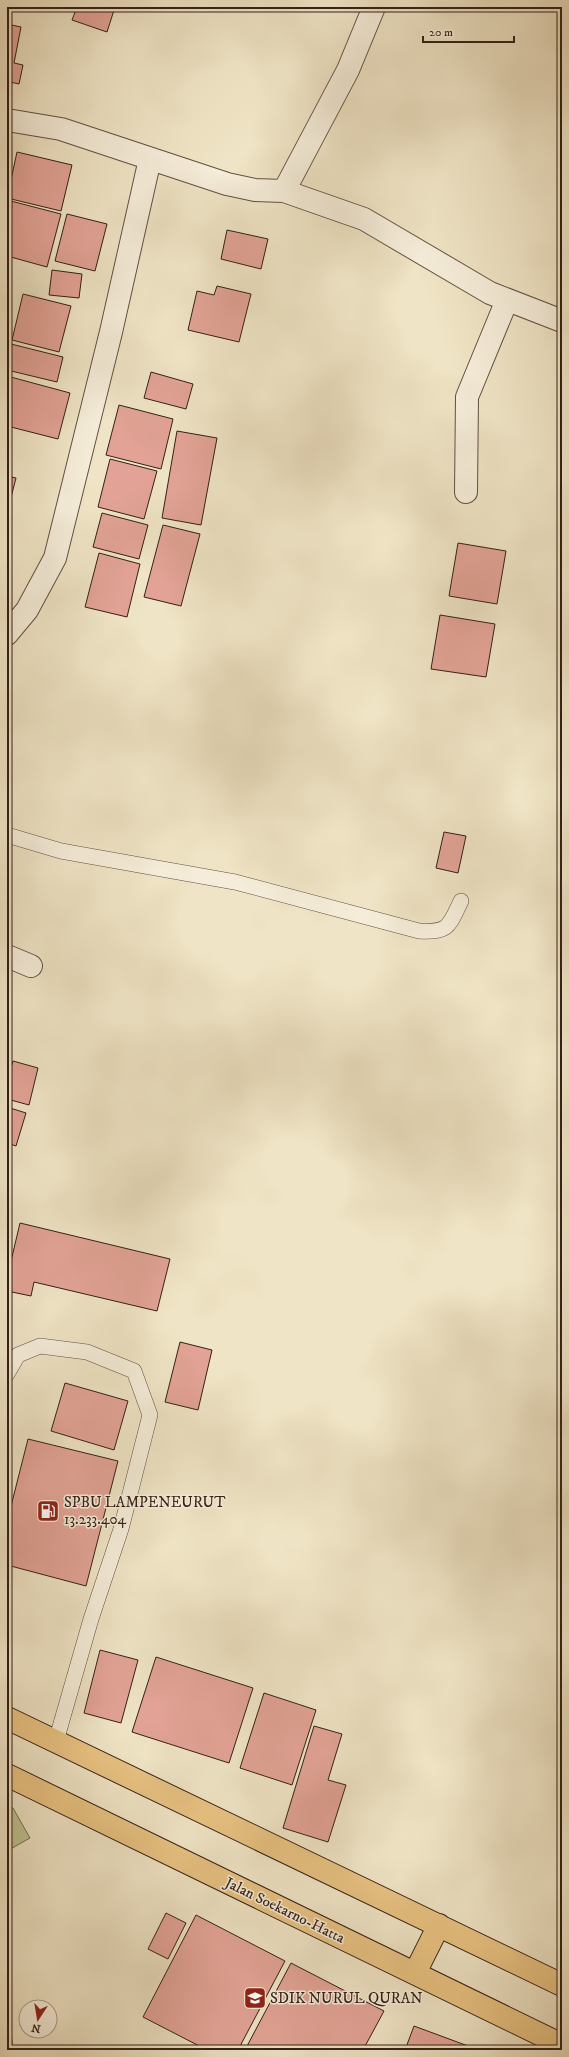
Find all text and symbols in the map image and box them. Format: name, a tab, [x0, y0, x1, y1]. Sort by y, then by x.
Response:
scale bar	[423, 18, 514, 44]
text: 20 m	[429, 25, 453, 40]
place label: SPBU LAMPENEURUT 13.233.404	[64, 1493, 226, 1529]
fuel station icon: SPBU LAMPENEURUT 13.233.404	[35, 1498, 61, 1524]
street label: Jalan Soekarno-Hatta	[220, 1872, 348, 1948]
school or university icon: SDIK NURUL QURAN	[242, 1985, 268, 2011]
place label: SDIK NURUL QURAN	[270, 1989, 423, 2008]
north arrow	[18, 1999, 58, 2039]
text: N	[30, 2020, 42, 2036]

